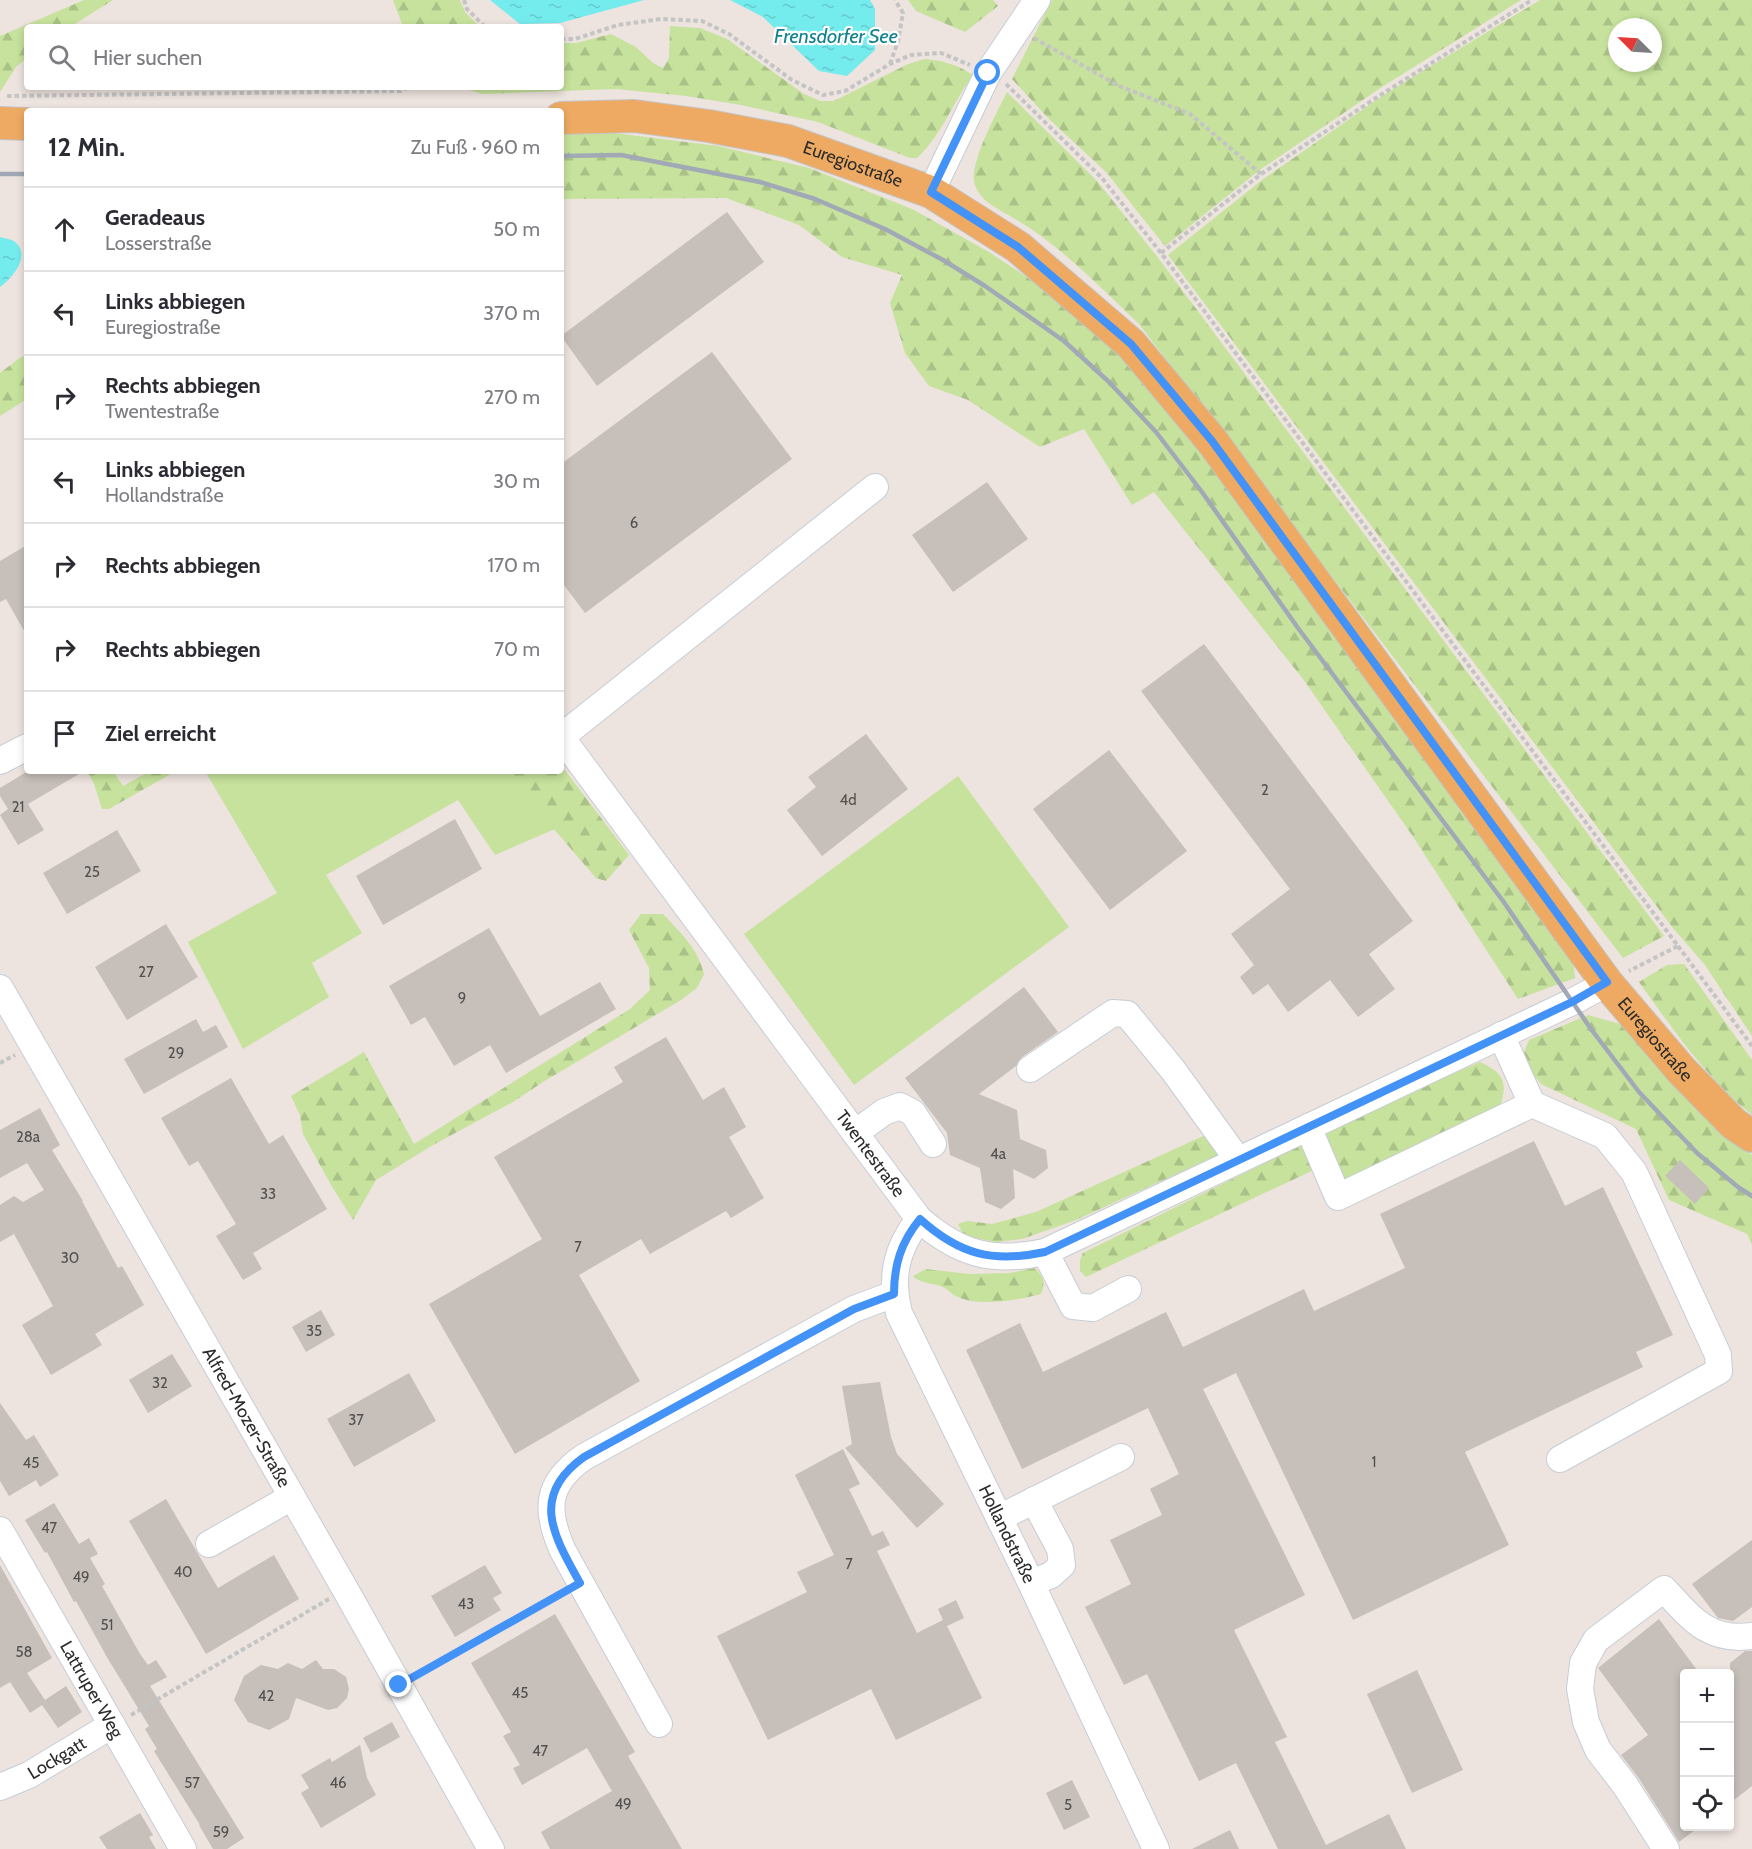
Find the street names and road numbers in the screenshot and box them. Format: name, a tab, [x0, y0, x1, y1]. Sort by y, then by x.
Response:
street label: Euregiostraße	[800, 136, 906, 192]
street label: Euregiostraße	[1613, 993, 1697, 1086]
street label: Twentestraße	[831, 1106, 910, 1201]
street label: Alfred-Mozer-Straße	[198, 1343, 295, 1491]
street label: Hollandstraße	[974, 1481, 1040, 1587]
street label: Lattruper Weg	[55, 1637, 129, 1743]
street label: Lockgatt	[24, 1732, 90, 1784]

